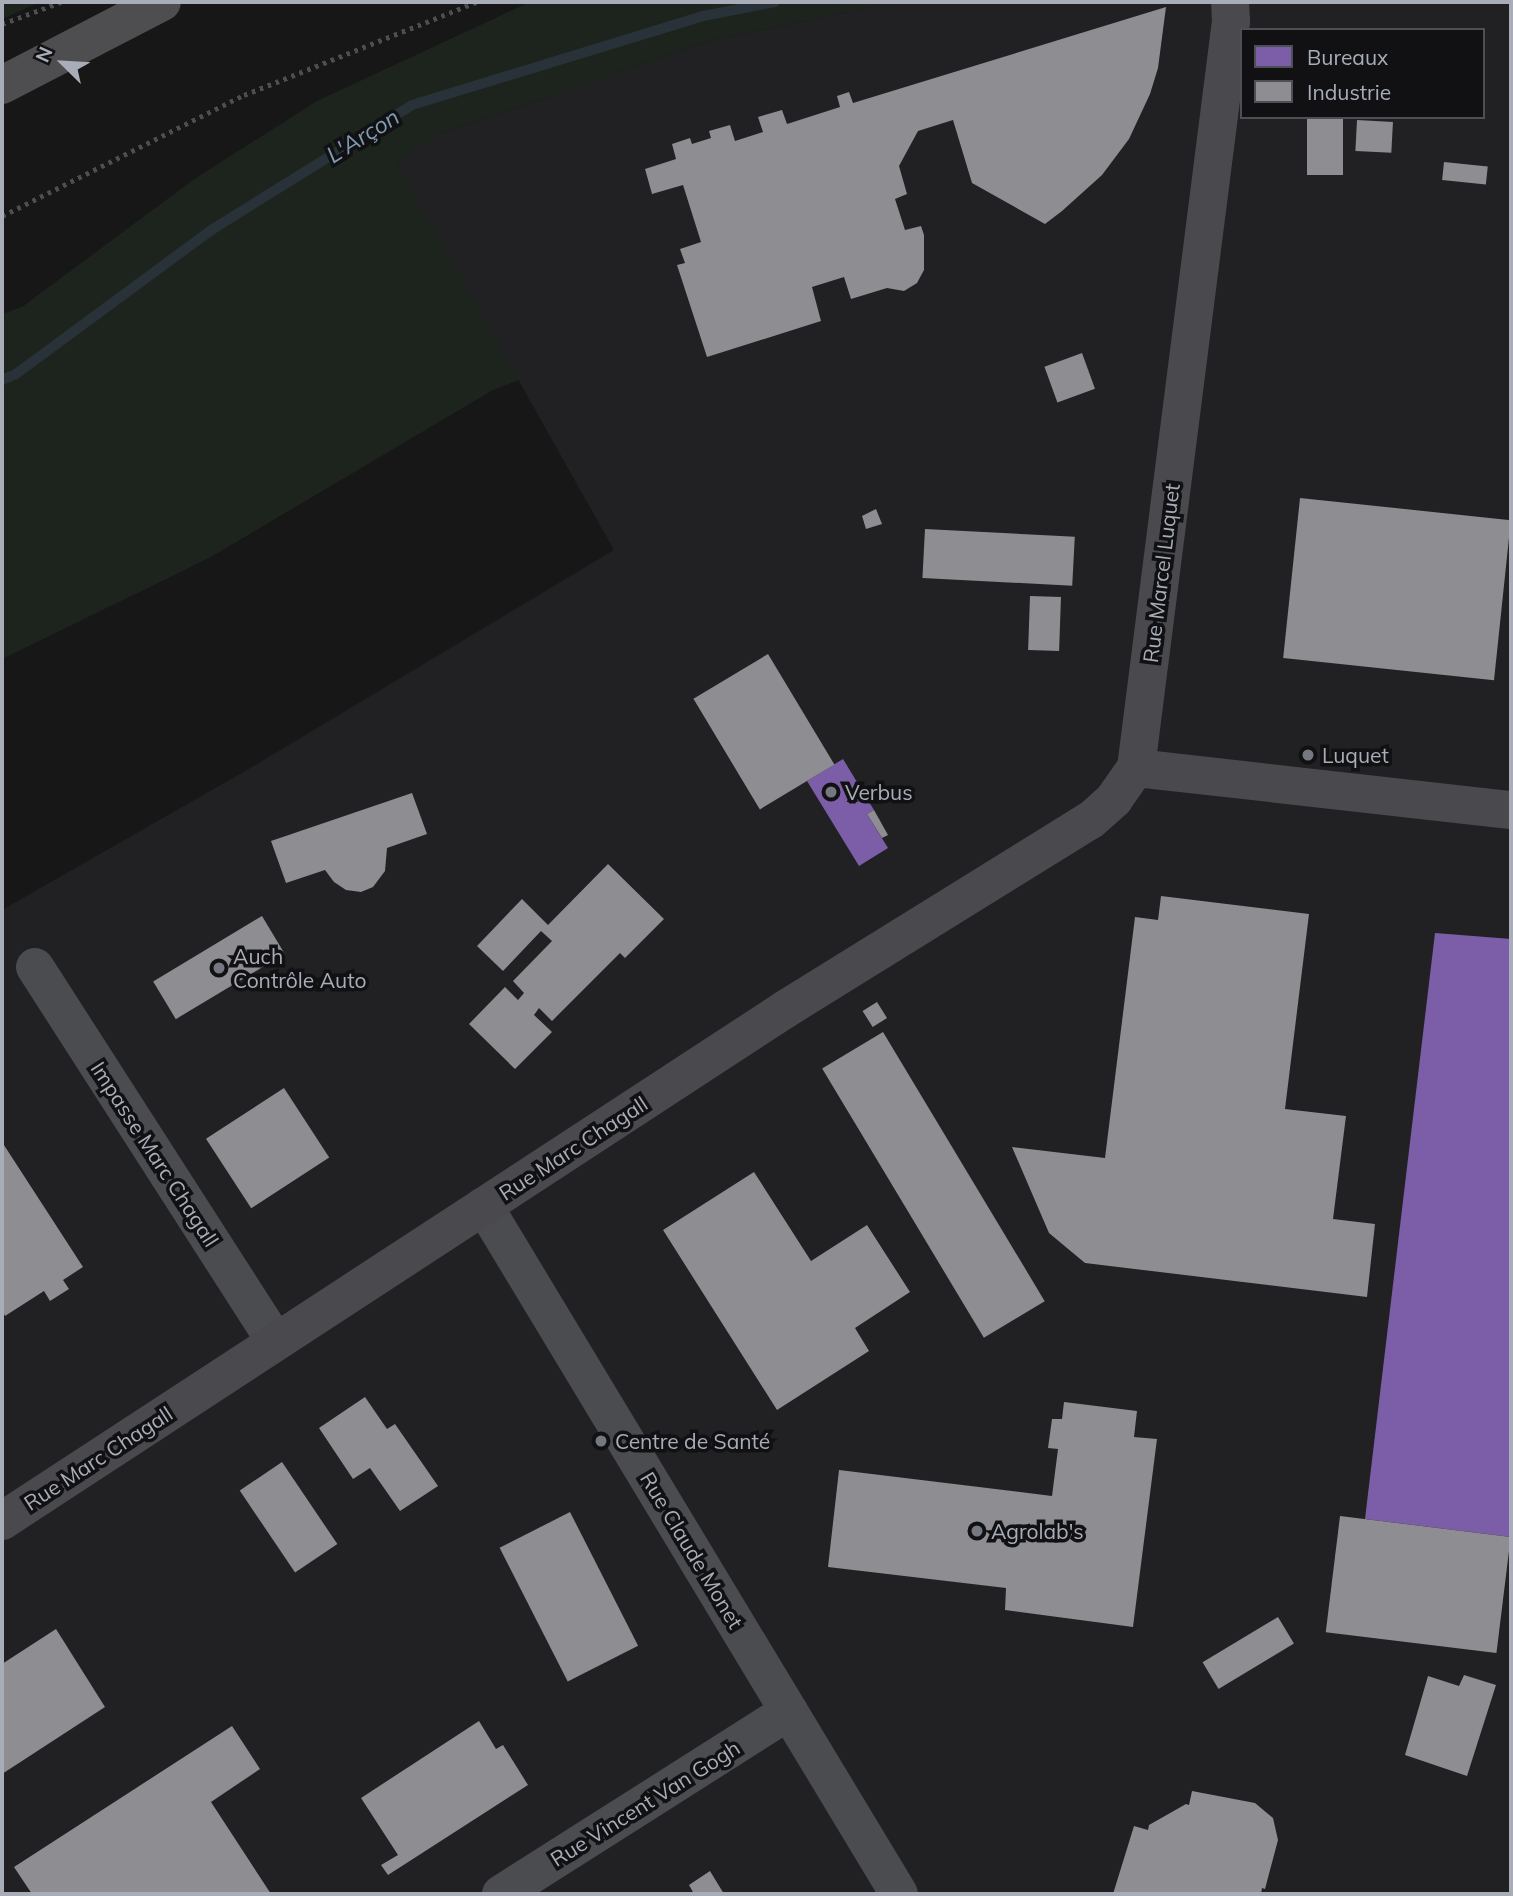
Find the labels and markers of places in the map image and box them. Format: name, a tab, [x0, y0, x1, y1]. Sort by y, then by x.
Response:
place label: Luquet	[1322, 742, 1389, 768]
marker: Luquet	[1300, 747, 1316, 763]
place label: Verbus	[845, 779, 913, 805]
marker: Verbus	[823, 784, 839, 800]
place label: Auch Contrôle Auto	[233, 943, 366, 993]
marker: Auch Contrôle Auto	[211, 960, 227, 976]
place label: Centre de Santé	[615, 1428, 770, 1454]
marker: Centre de Santé	[593, 1433, 609, 1449]
place label: Agrolab's	[991, 1518, 1084, 1544]
marker: Agrolab's	[969, 1523, 985, 1539]

